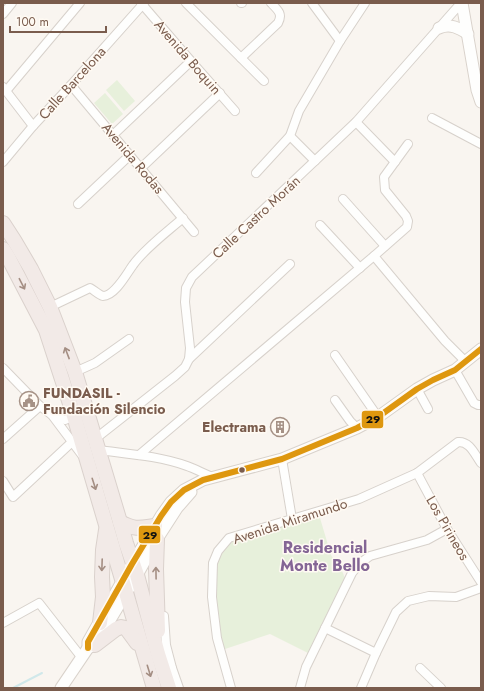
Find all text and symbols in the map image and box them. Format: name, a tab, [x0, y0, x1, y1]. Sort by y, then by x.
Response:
scale bar	[10, 8, 106, 34]
text: 100 m	[16, 13, 49, 31]
street label: Avenida Boquin	[150, 15, 226, 99]
street label: Calle Barcelona	[34, 42, 110, 124]
street label: Avenida Rodas	[97, 118, 169, 198]
street label: Calle Castro Morán	[208, 171, 304, 263]
one-way arrow	[19, 277, 26, 289]
one-way arrow	[63, 347, 71, 359]
place label: FUNDASIL - Fundación Silencio	[43, 383, 166, 419]
public building icon: FUNDASIL - Fundación Silencio	[18, 390, 40, 412]
line badge: 29	[361, 410, 384, 429]
text: 29	[366, 411, 380, 427]
building icon: Electrama	[269, 416, 291, 438]
place label: Electrama	[202, 417, 266, 437]
unlabelled marker	[237, 465, 247, 475]
one-way arrow	[91, 478, 98, 491]
street label: Los Pirineos	[421, 492, 475, 564]
street label: Avenida Miramundo	[230, 493, 350, 549]
line badge: 29	[138, 525, 161, 544]
text: 29	[143, 527, 157, 543]
district label: Residencial Monte Bello	[280, 536, 370, 577]
one-way arrow	[98, 558, 106, 571]
one-way arrow	[152, 567, 160, 580]
one-way arrow	[146, 664, 153, 677]

